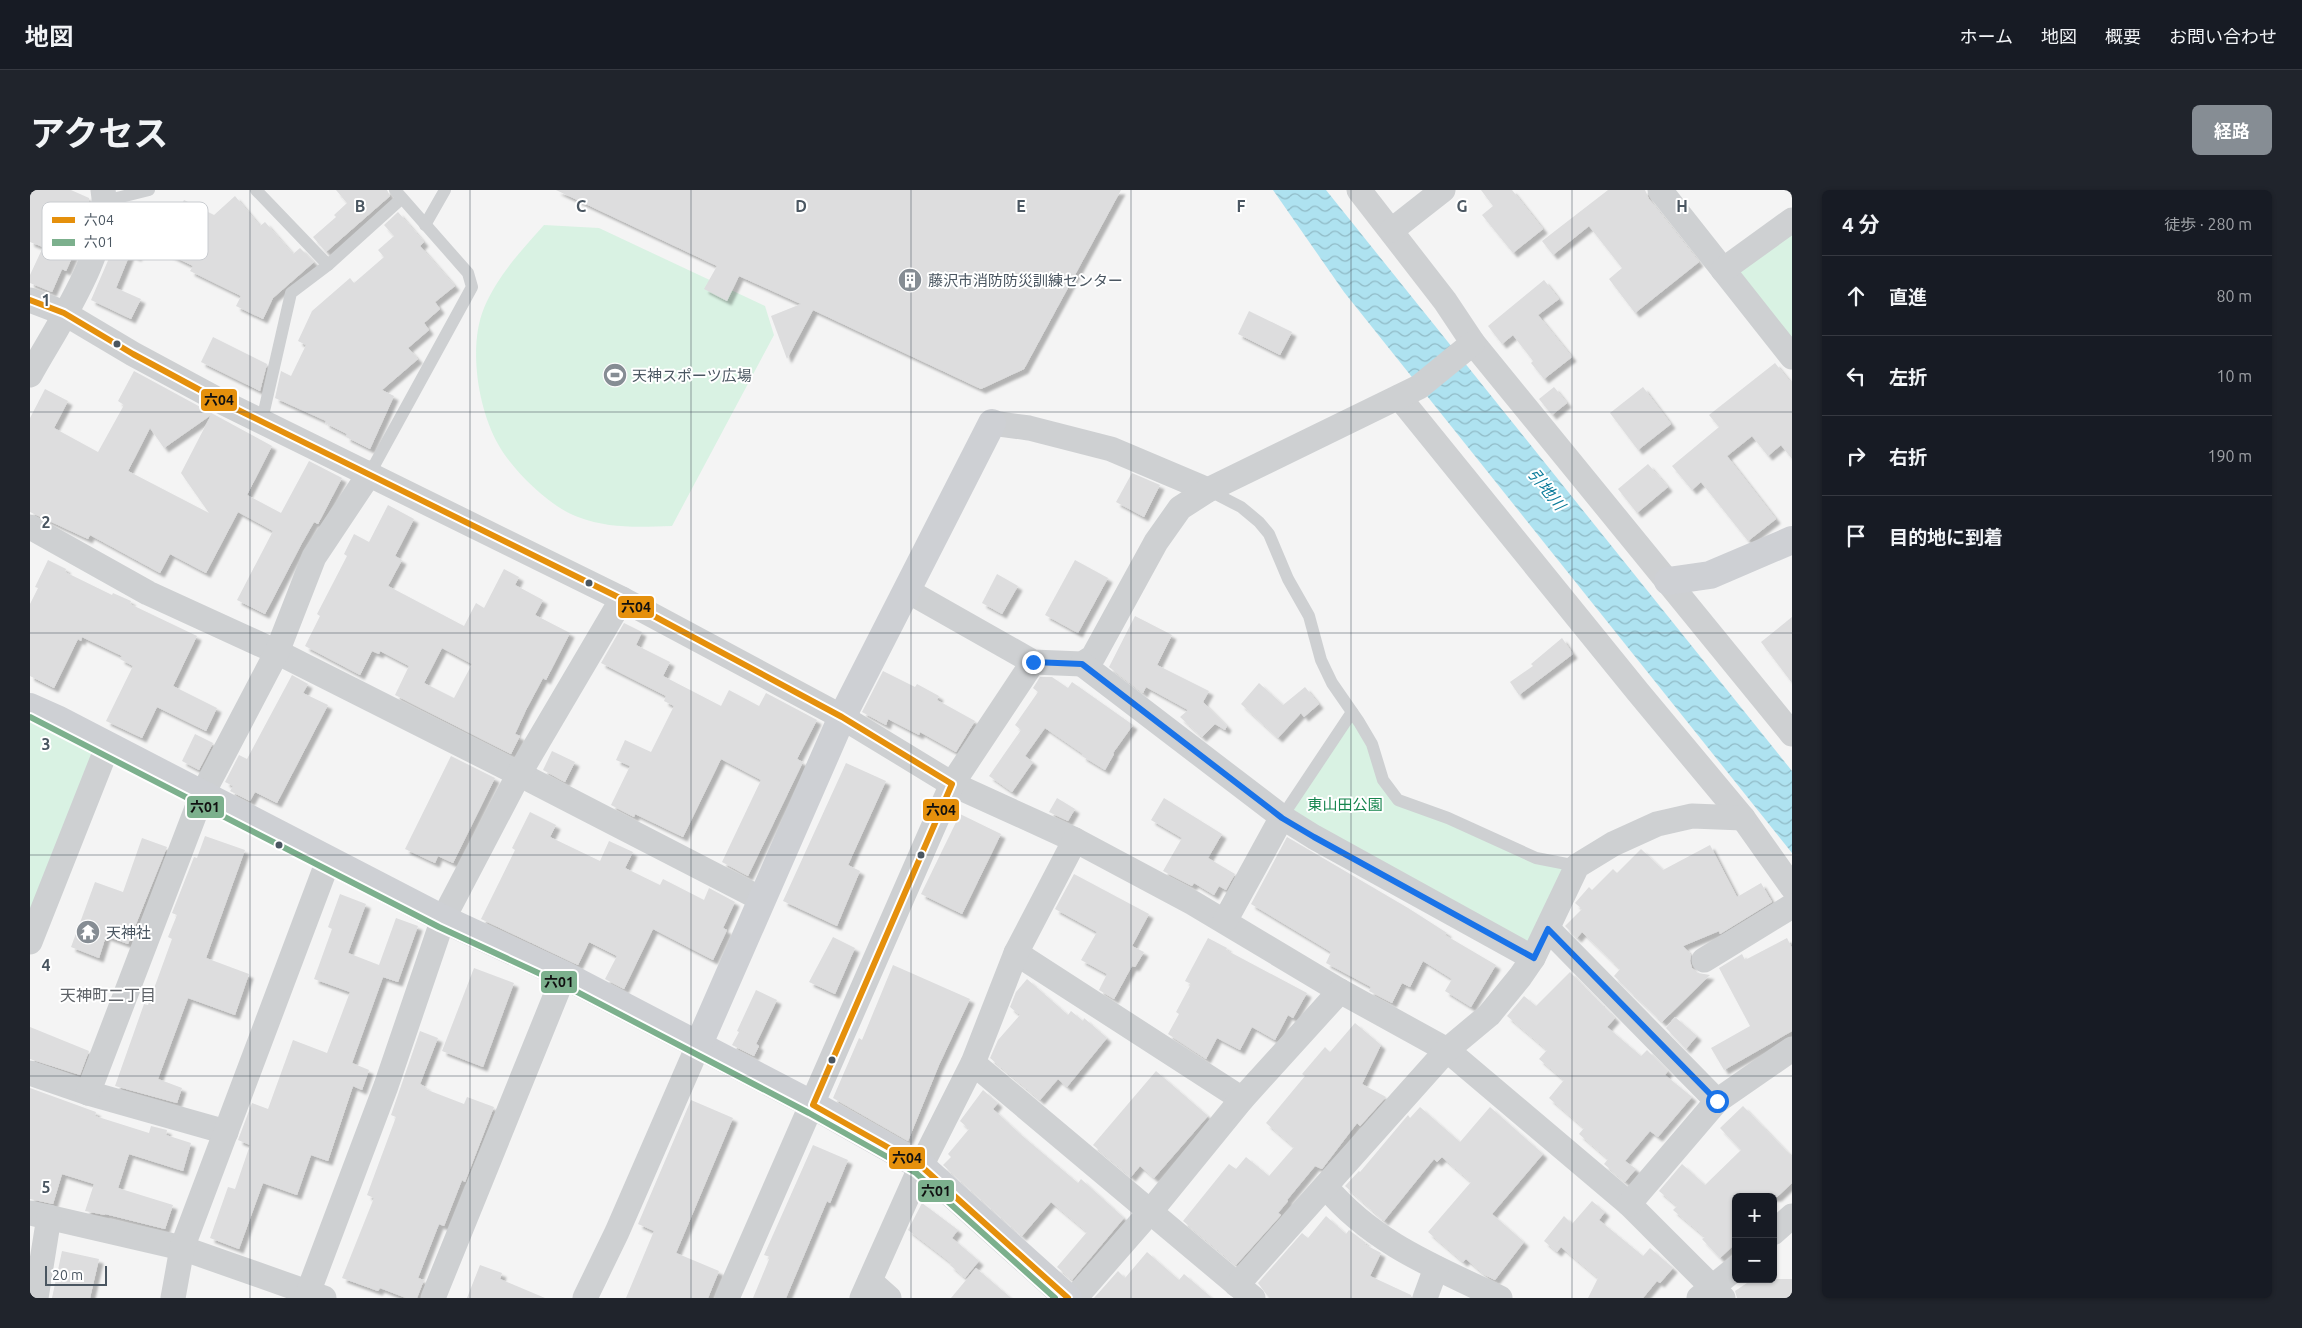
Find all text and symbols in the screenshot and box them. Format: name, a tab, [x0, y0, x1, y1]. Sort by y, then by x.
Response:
text: 地図	[25, 23, 73, 50]
text: ホーム	[1960, 26, 2013, 46]
text: 地図	[2041, 26, 2077, 46]
text: 概要	[2105, 26, 2141, 46]
text: お問い合わせ	[2169, 26, 2277, 46]
button: 経路	[2192, 105, 2272, 155]
text: アクセス	[30, 113, 168, 153]
text: B	[355, 197, 365, 215]
text: C	[576, 197, 586, 215]
text: D	[795, 197, 807, 215]
text: E	[1016, 197, 1026, 215]
text: F	[1237, 197, 1246, 215]
text: G	[1456, 197, 1468, 215]
text: H	[1676, 197, 1688, 215]
legend	[42, 202, 208, 260]
text: 六04	[84, 212, 114, 228]
text: 4 分	[1842, 212, 1880, 236]
text: 徒歩 · 280 m	[2164, 215, 2252, 233]
text: 六01	[84, 234, 114, 250]
building icon: 藤沢市消防防災訓練センター	[897, 267, 923, 293]
place label: 藤沢市消防防災訓練センター	[928, 272, 1123, 289]
icon: ahead	[1842, 282, 1870, 310]
text: 直進	[1889, 286, 1927, 308]
text: 80 m	[2216, 287, 2252, 305]
text: 1	[41, 291, 51, 309]
unlabelled marker	[112, 339, 122, 349]
sports icon: 天神スポーツ広場	[602, 362, 628, 388]
icon: left	[1842, 362, 1870, 390]
text: 左折	[1889, 366, 1927, 388]
place label: 天神スポーツ広場	[632, 367, 752, 384]
text: 10 m	[2216, 367, 2252, 385]
line badge: 六04	[200, 388, 238, 412]
text: 六04	[204, 392, 234, 408]
icon: right	[1842, 442, 1870, 470]
text: 右折	[1889, 446, 1927, 468]
text: 190 m	[2207, 447, 2252, 465]
water label: 引地川	[1525, 465, 1570, 515]
text: 2	[41, 513, 51, 531]
icon: arrive	[1842, 522, 1870, 550]
text: 目的地に到着	[1889, 526, 2003, 548]
unlabelled marker	[584, 578, 594, 588]
line badge: 六04	[617, 595, 655, 619]
text: 六04	[621, 599, 651, 615]
route end	[1022, 651, 1045, 674]
text: 3	[41, 735, 51, 753]
line badge: 六01	[186, 795, 225, 819]
park label: 東山田公園	[1307, 796, 1383, 813]
line badge: 六04	[922, 798, 960, 822]
text: 六01	[190, 799, 220, 815]
text: 六04	[926, 802, 956, 818]
unlabelled marker	[274, 840, 284, 850]
unlabelled marker	[916, 850, 926, 860]
temple icon: 天神社	[75, 919, 101, 945]
place label: 天神社	[106, 924, 151, 941]
text: 4	[41, 956, 51, 974]
line badge: 六01	[540, 970, 578, 994]
text: 六01	[544, 974, 574, 990]
district label: 天神町二丁目	[60, 986, 156, 1004]
unlabelled marker	[827, 1055, 837, 1065]
route start	[1706, 1090, 1729, 1113]
line badge: 六04	[888, 1146, 926, 1170]
text: 六04	[892, 1150, 922, 1166]
text: 5	[41, 1178, 51, 1196]
line badge: 六01	[917, 1179, 955, 1203]
text: 六01	[921, 1183, 951, 1199]
map controls	[1732, 1193, 1777, 1283]
button: +	[1732, 1193, 1777, 1238]
button: −	[1732, 1238, 1777, 1283]
scale bar	[45, 1263, 108, 1286]
text: 20 m	[52, 1267, 83, 1283]

